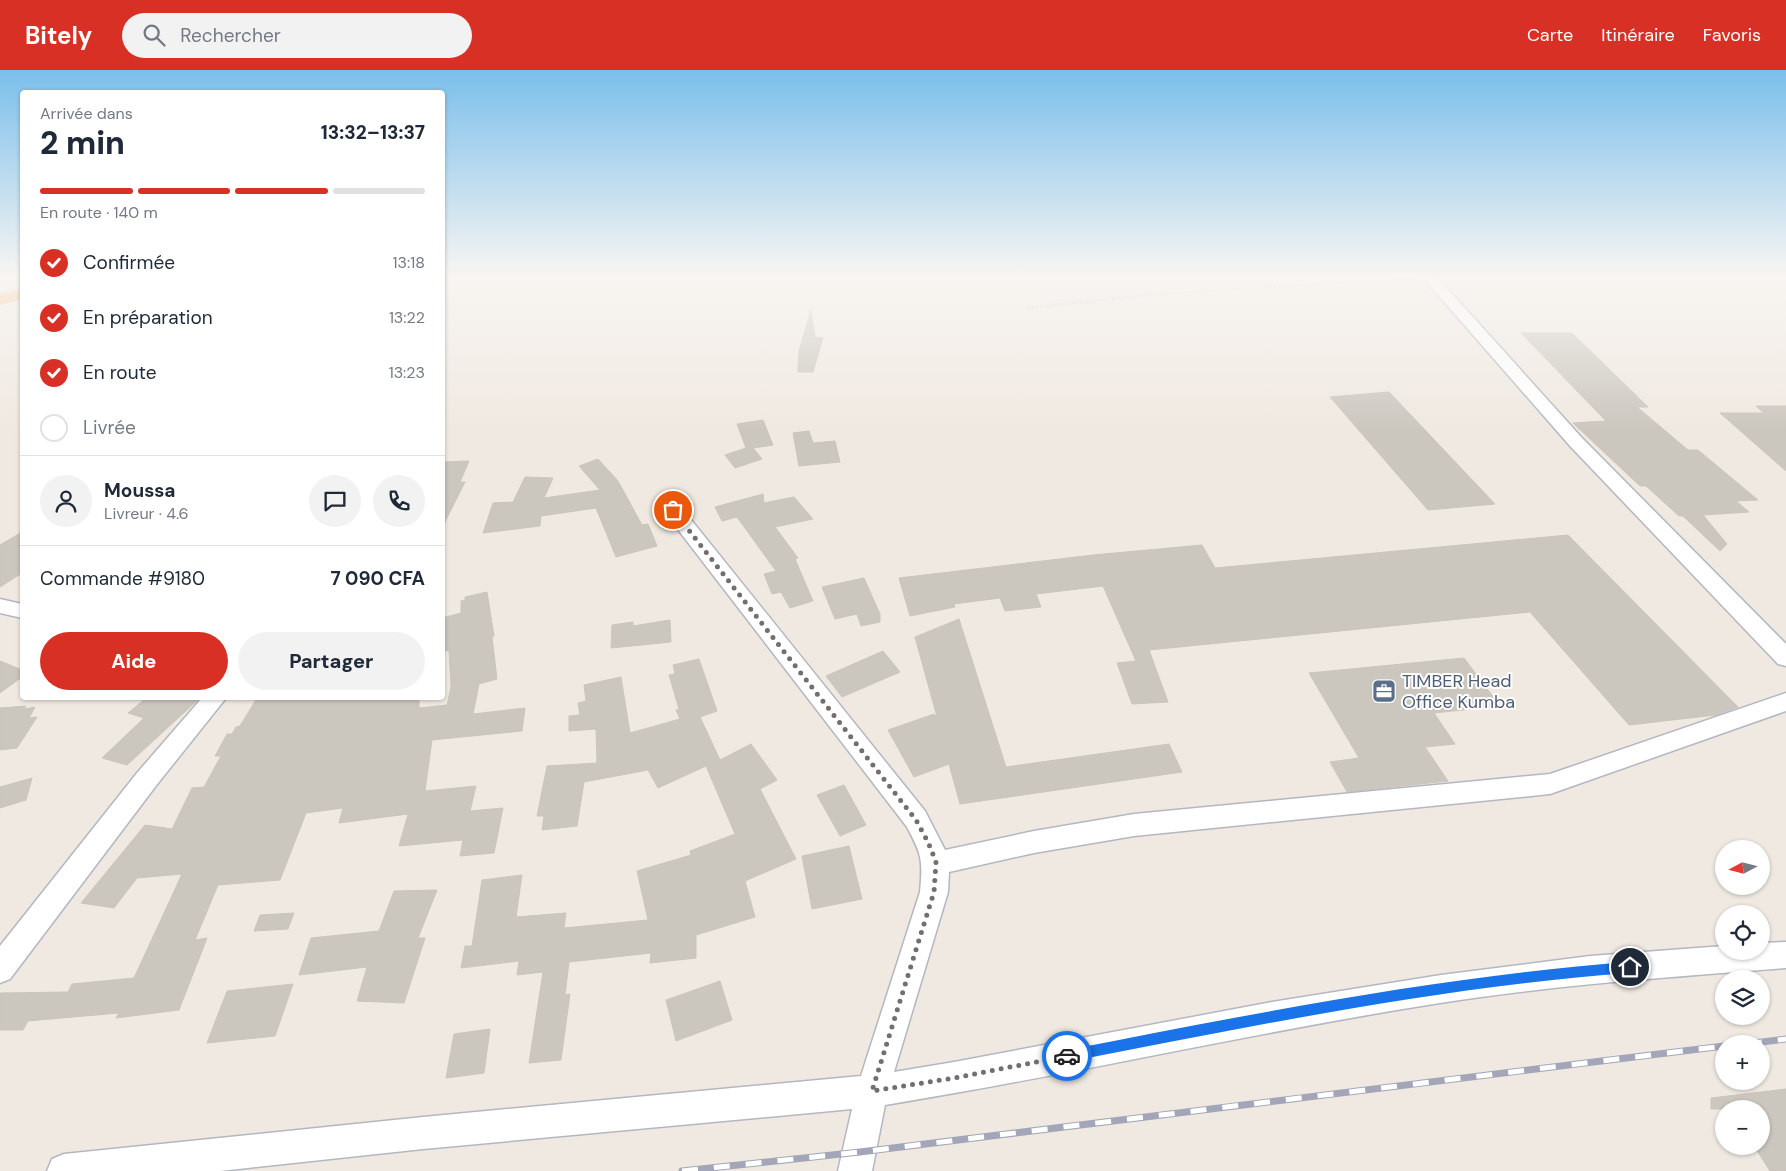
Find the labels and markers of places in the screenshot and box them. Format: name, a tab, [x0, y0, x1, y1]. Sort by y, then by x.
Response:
pin	[652, 489, 694, 531]
place label: TIMBER Head Office Kumba	[1402, 669, 1515, 714]
office icon: TIMBER Head Office Kumba	[1371, 678, 1397, 704]
pin	[1609, 946, 1651, 988]

